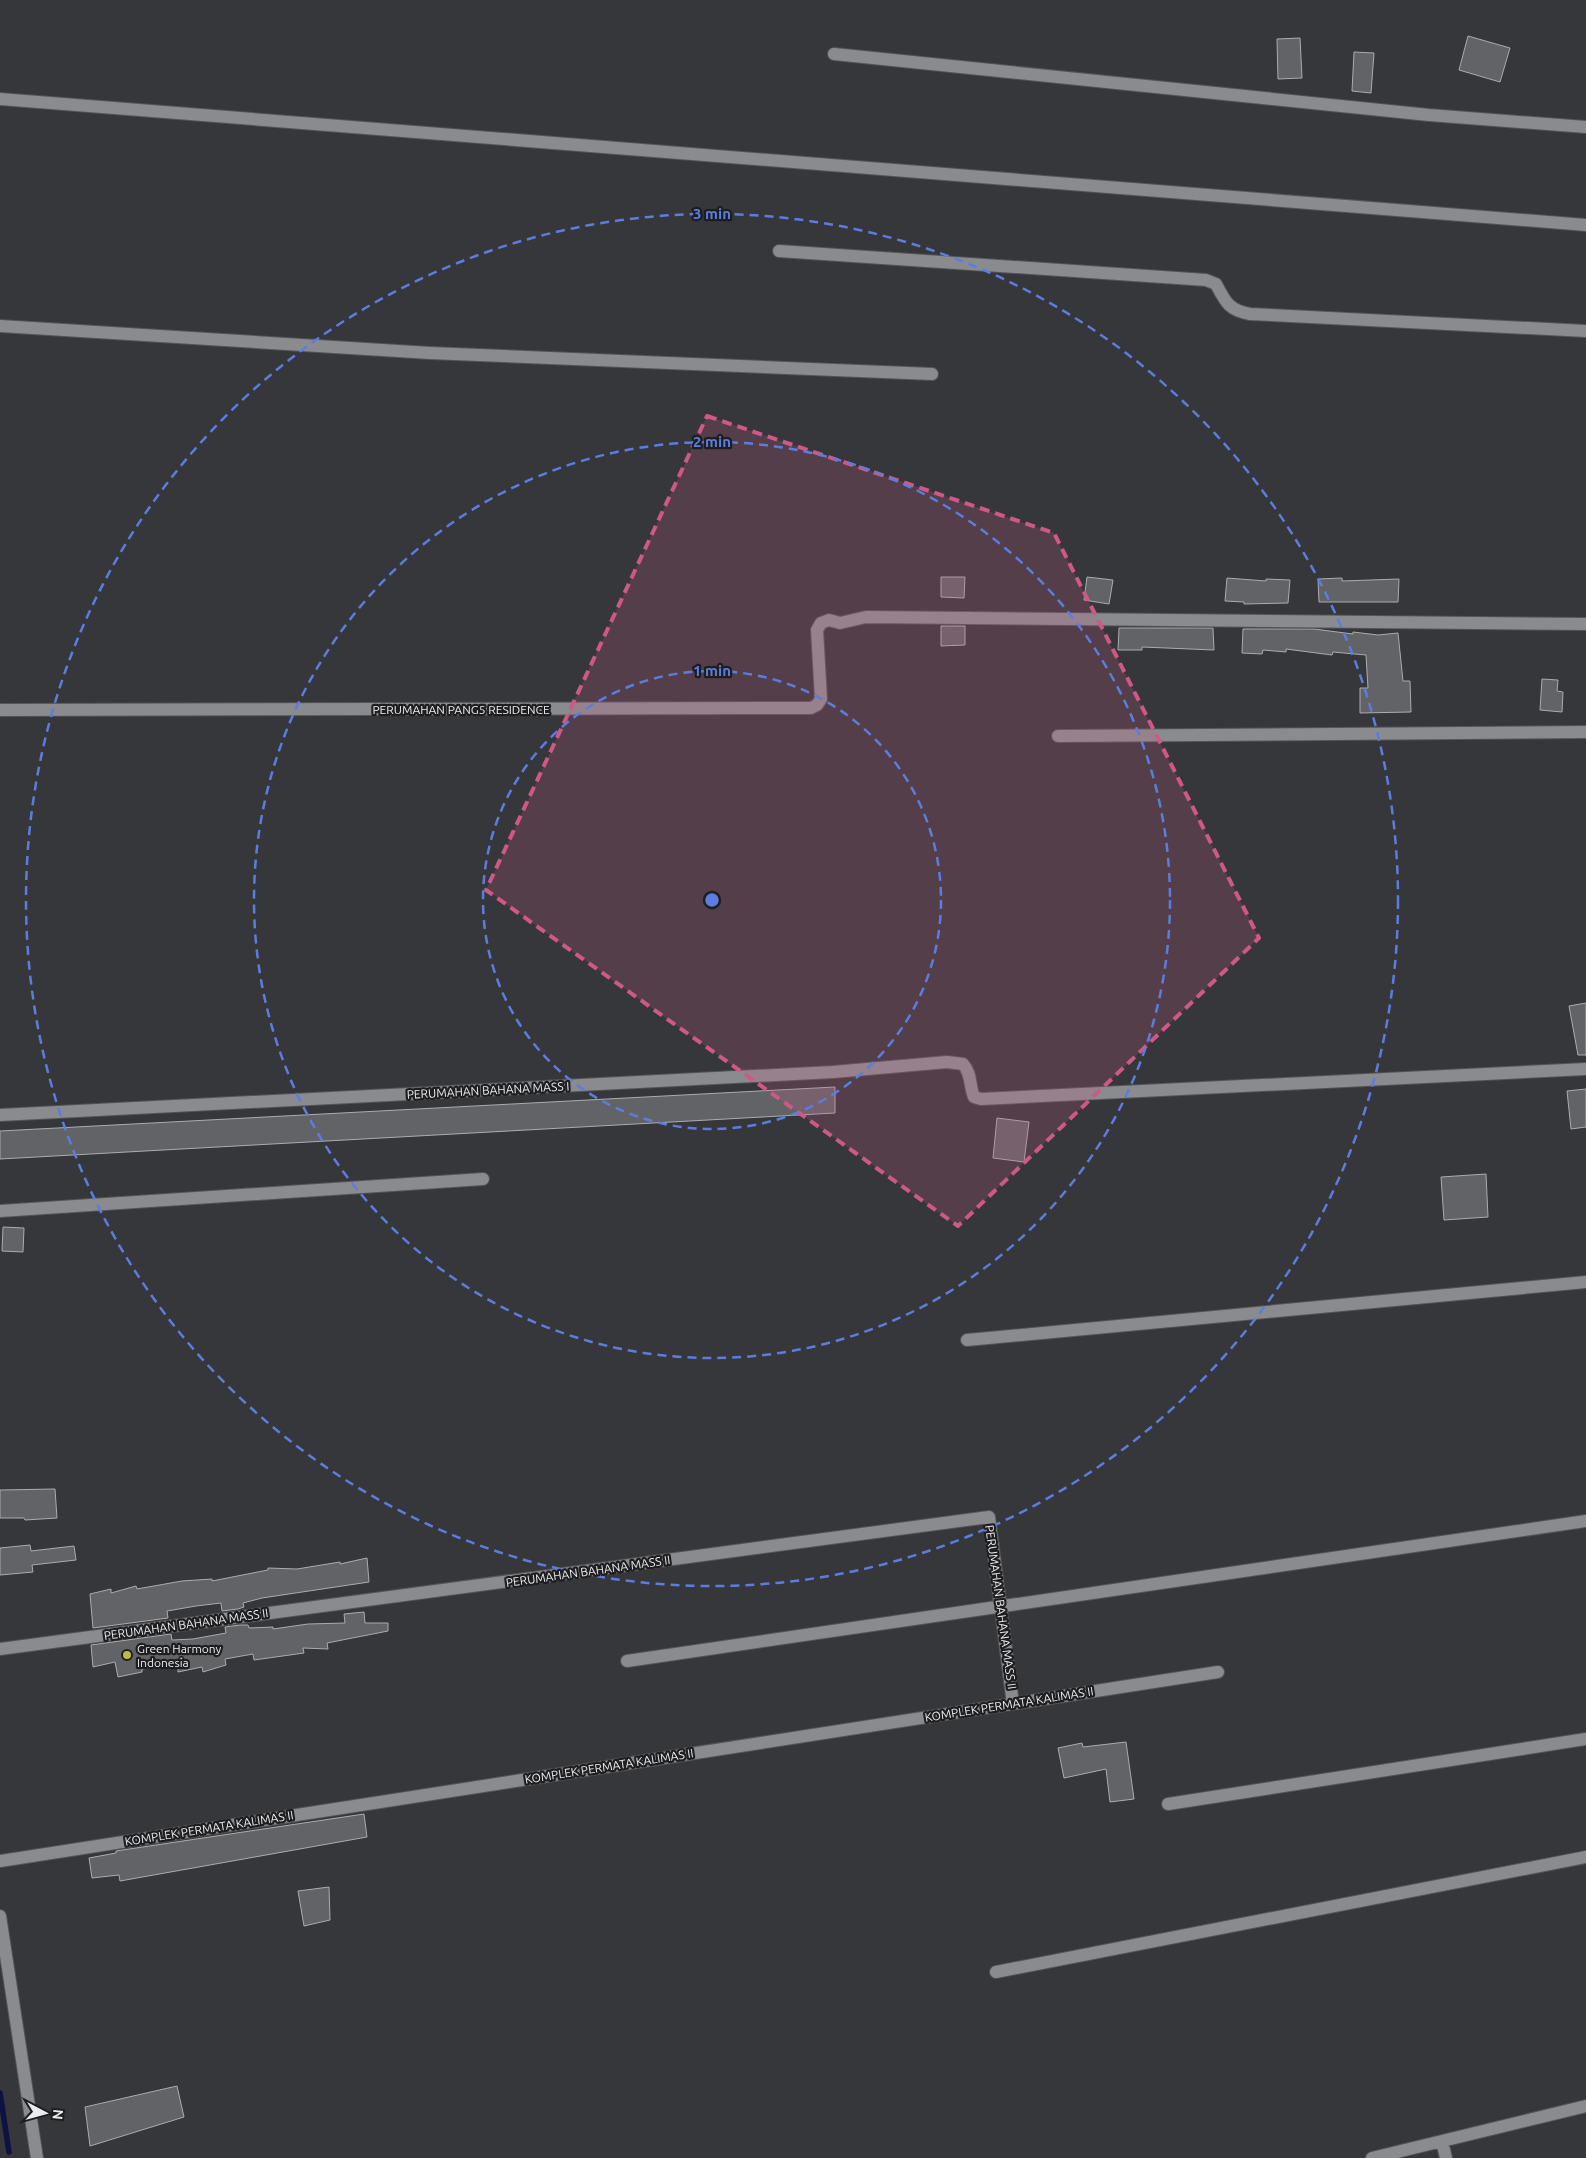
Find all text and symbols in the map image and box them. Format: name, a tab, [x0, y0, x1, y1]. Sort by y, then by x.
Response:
text: 3 min	[693, 205, 731, 222]
text: 2 min	[693, 433, 731, 450]
text: 1 min	[693, 662, 731, 679]
street label: PERUMAHAN PANG5 RESIDENCE	[372, 703, 550, 716]
centre of rings	[703, 891, 721, 909]
street label: PERUMAHAN BAHANA MASS I	[406, 1079, 570, 1101]
street label: PERUMAHAN BAHANA MASS II	[983, 1524, 1019, 1690]
street label: PERUMAHAN BAHANA MASS II	[505, 1553, 671, 1589]
street label: PERUMAHAN BAHANA MASS II	[103, 1606, 269, 1642]
place label: Green Harmony Indonesia	[137, 1642, 222, 1669]
marker: Green Harmony Indonesia	[121, 1649, 133, 1661]
street label: KOMPLEK PERMATA KALIMAS II	[924, 1684, 1094, 1724]
street label: KOMPLEK PERMATA KALIMAS II	[524, 1746, 694, 1786]
street label: KOMPLEK PERMATA KALIMAS II	[124, 1808, 294, 1848]
north arrow	[20, 2088, 70, 2138]
text: N	[49, 2108, 66, 2120]

